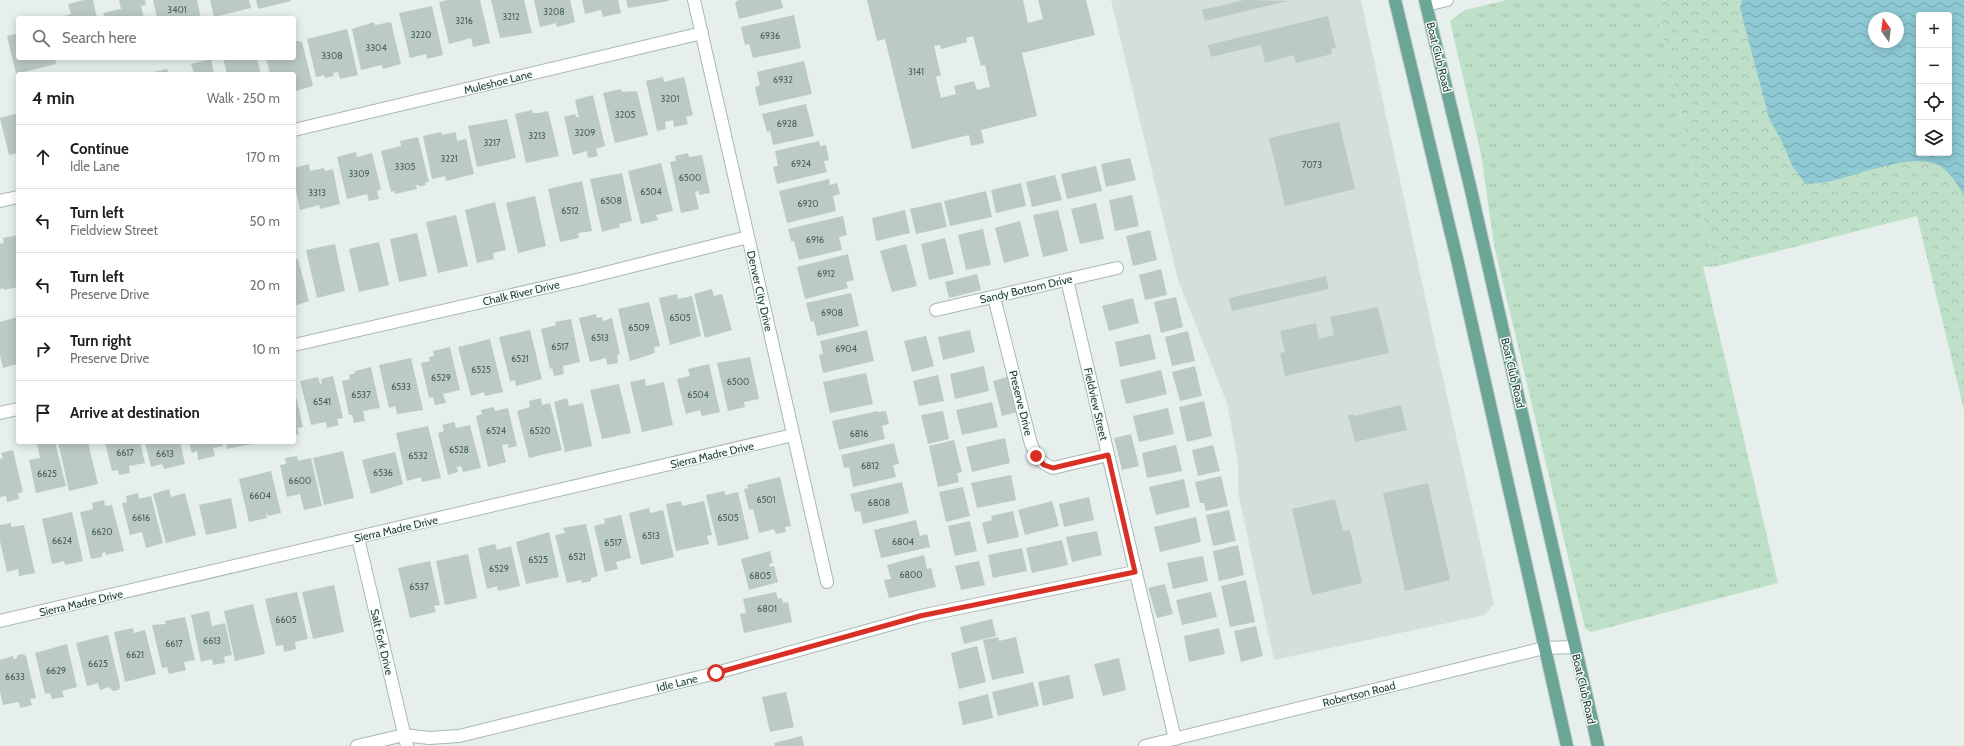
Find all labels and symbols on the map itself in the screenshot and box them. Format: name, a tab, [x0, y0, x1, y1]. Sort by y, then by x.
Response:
house number: 3401	[167, 4, 187, 15]
house number: 3208	[543, 6, 565, 17]
house number: 3212	[502, 11, 520, 22]
north arrow	[1868, 12, 1904, 48]
house number: 3216	[455, 15, 473, 26]
street label: Boat Club Road	[1424, 21, 1454, 93]
house number: 3220	[411, 29, 431, 40]
house number: 6936	[760, 30, 780, 41]
house number: 3304	[365, 42, 387, 53]
house number: 3308	[321, 50, 343, 61]
house number: 3141	[908, 66, 924, 77]
street label: Muleshoe Lane	[462, 67, 534, 97]
house number: 6932	[773, 74, 793, 85]
house number: 3201	[661, 93, 679, 104]
house number: 3205	[615, 109, 635, 120]
house number: 6928	[777, 118, 797, 129]
house number: 3209	[575, 127, 595, 138]
house number: 3213	[528, 130, 546, 141]
house number: 3217	[483, 137, 501, 148]
house number: 3221	[440, 153, 458, 164]
house number: 6924	[791, 158, 811, 169]
house number: 7073	[1302, 159, 1322, 170]
house number: 3305	[395, 161, 416, 172]
house number: 3309	[348, 168, 370, 179]
house number: 6500	[679, 172, 701, 183]
house number: 6504	[640, 186, 662, 197]
house number: 3313	[308, 187, 326, 198]
house number: 6508	[600, 195, 622, 206]
house number: 6920	[797, 198, 819, 209]
house number: 6512	[561, 205, 579, 216]
house number: 6916	[806, 234, 824, 245]
street label: Denver City Drive	[744, 249, 776, 333]
house number: 6912	[817, 268, 835, 279]
street label: Sandy Bottom Drive	[978, 271, 1074, 306]
street label: Chalk River Drive	[481, 277, 561, 309]
house number: 6908	[821, 307, 843, 318]
house number: 6505	[669, 312, 691, 323]
house number: 6509	[628, 322, 650, 333]
house number: 6513	[591, 332, 609, 343]
street label: Boat Club Road	[1498, 337, 1528, 409]
house number: 6517	[551, 341, 569, 352]
house number: 6904	[835, 343, 857, 354]
house number: 6521	[511, 353, 529, 364]
house number: 6525	[471, 364, 491, 375]
street label: Fieldview Street	[1081, 366, 1111, 442]
street label: Preserve Drive	[1006, 369, 1036, 438]
house number: 6529	[431, 372, 451, 383]
house number: 6500	[727, 376, 749, 387]
house number: 6533	[391, 381, 411, 392]
house number: 6537	[351, 389, 371, 400]
house number: 6504	[687, 389, 709, 400]
house number: 6541	[313, 396, 331, 407]
house number: 6524	[486, 425, 506, 436]
house number: 6520	[530, 425, 550, 436]
house number: 6816	[850, 428, 868, 439]
street label: Sierra Madre Drive	[669, 439, 755, 471]
house number: 6528	[449, 444, 469, 455]
house number: 6617	[116, 447, 134, 458]
route end	[1027, 447, 1045, 465]
house number: 6613	[156, 448, 174, 459]
house number: 6532	[408, 450, 428, 461]
house number: 6812	[861, 460, 879, 471]
house number: 6536	[373, 467, 393, 478]
house number: 6625	[37, 468, 57, 479]
house number: 6600	[289, 475, 311, 486]
house number: 6604	[249, 490, 271, 501]
house number: 6501	[756, 494, 776, 505]
house number: 6808	[868, 497, 890, 508]
house number: 6616	[132, 512, 150, 523]
house number: 6505	[717, 512, 739, 523]
street label: Sierra Madre Drive	[353, 513, 439, 545]
house number: 6620	[91, 526, 113, 537]
house number: 6513	[642, 530, 660, 541]
house number: 6624	[52, 535, 72, 546]
house number: 6804	[892, 536, 914, 547]
house number: 6517	[604, 537, 622, 548]
house number: 6521	[568, 551, 586, 562]
house number: 6525	[528, 554, 548, 565]
house number: 6529	[489, 563, 509, 574]
house number: 6800	[899, 569, 923, 580]
house number: 6805	[749, 570, 771, 581]
house number: 6537	[409, 581, 429, 592]
street label: Sierra Madre Drive	[38, 587, 124, 619]
house number: 6801	[757, 603, 777, 614]
street label: Salt Fork Drive	[368, 608, 396, 677]
house number: 6605	[275, 614, 297, 625]
house number: 6613	[203, 635, 221, 646]
house number: 6617	[165, 638, 183, 649]
house number: 6621	[126, 649, 144, 660]
street label: Boat Club Road	[1569, 653, 1599, 725]
house number: 6625	[88, 658, 108, 669]
route start	[707, 664, 725, 682]
house number: 6629	[46, 665, 66, 676]
house number: 6633	[5, 671, 25, 682]
street label: Idle Lane	[655, 671, 699, 695]
street label: Robertson Road	[1321, 678, 1397, 710]

